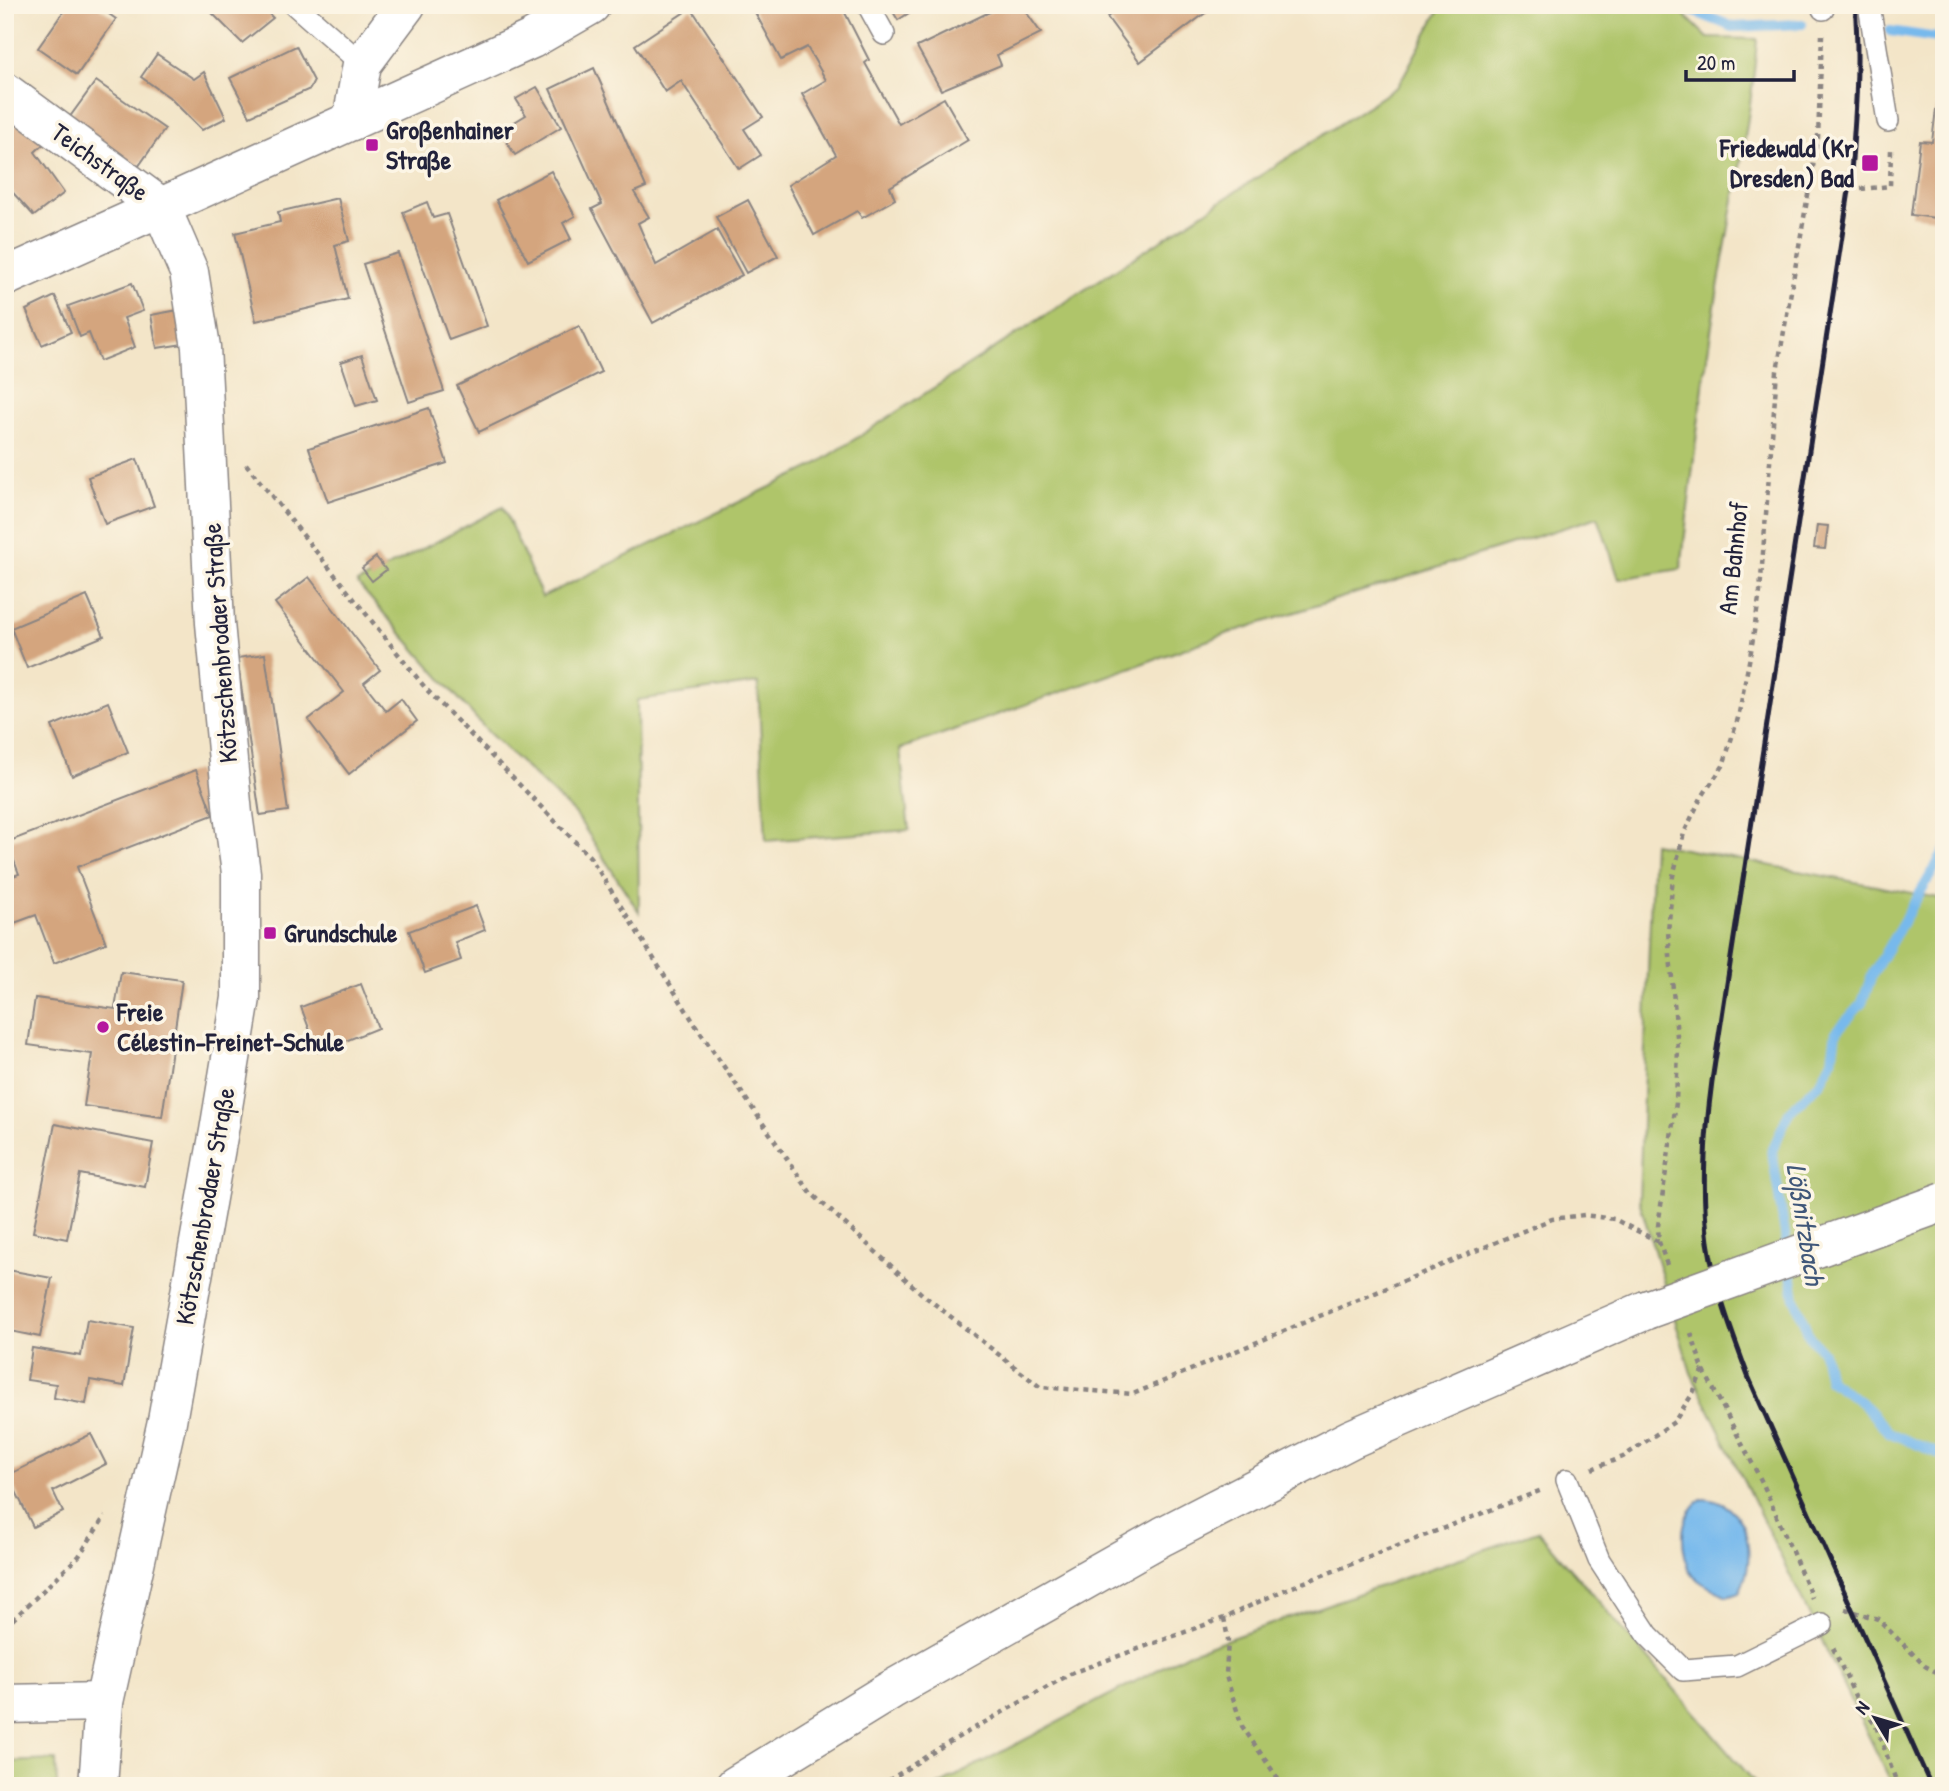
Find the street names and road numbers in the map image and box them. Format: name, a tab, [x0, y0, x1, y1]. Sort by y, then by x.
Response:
street label: Teichstraße	[44, 114, 156, 209]
street label: Am Bahnhof	[1709, 499, 1756, 616]
street label: Kötzschenbrodaer Straße	[194, 522, 245, 764]
street label: Kötzschenbrodaer Straße	[166, 1085, 243, 1327]

